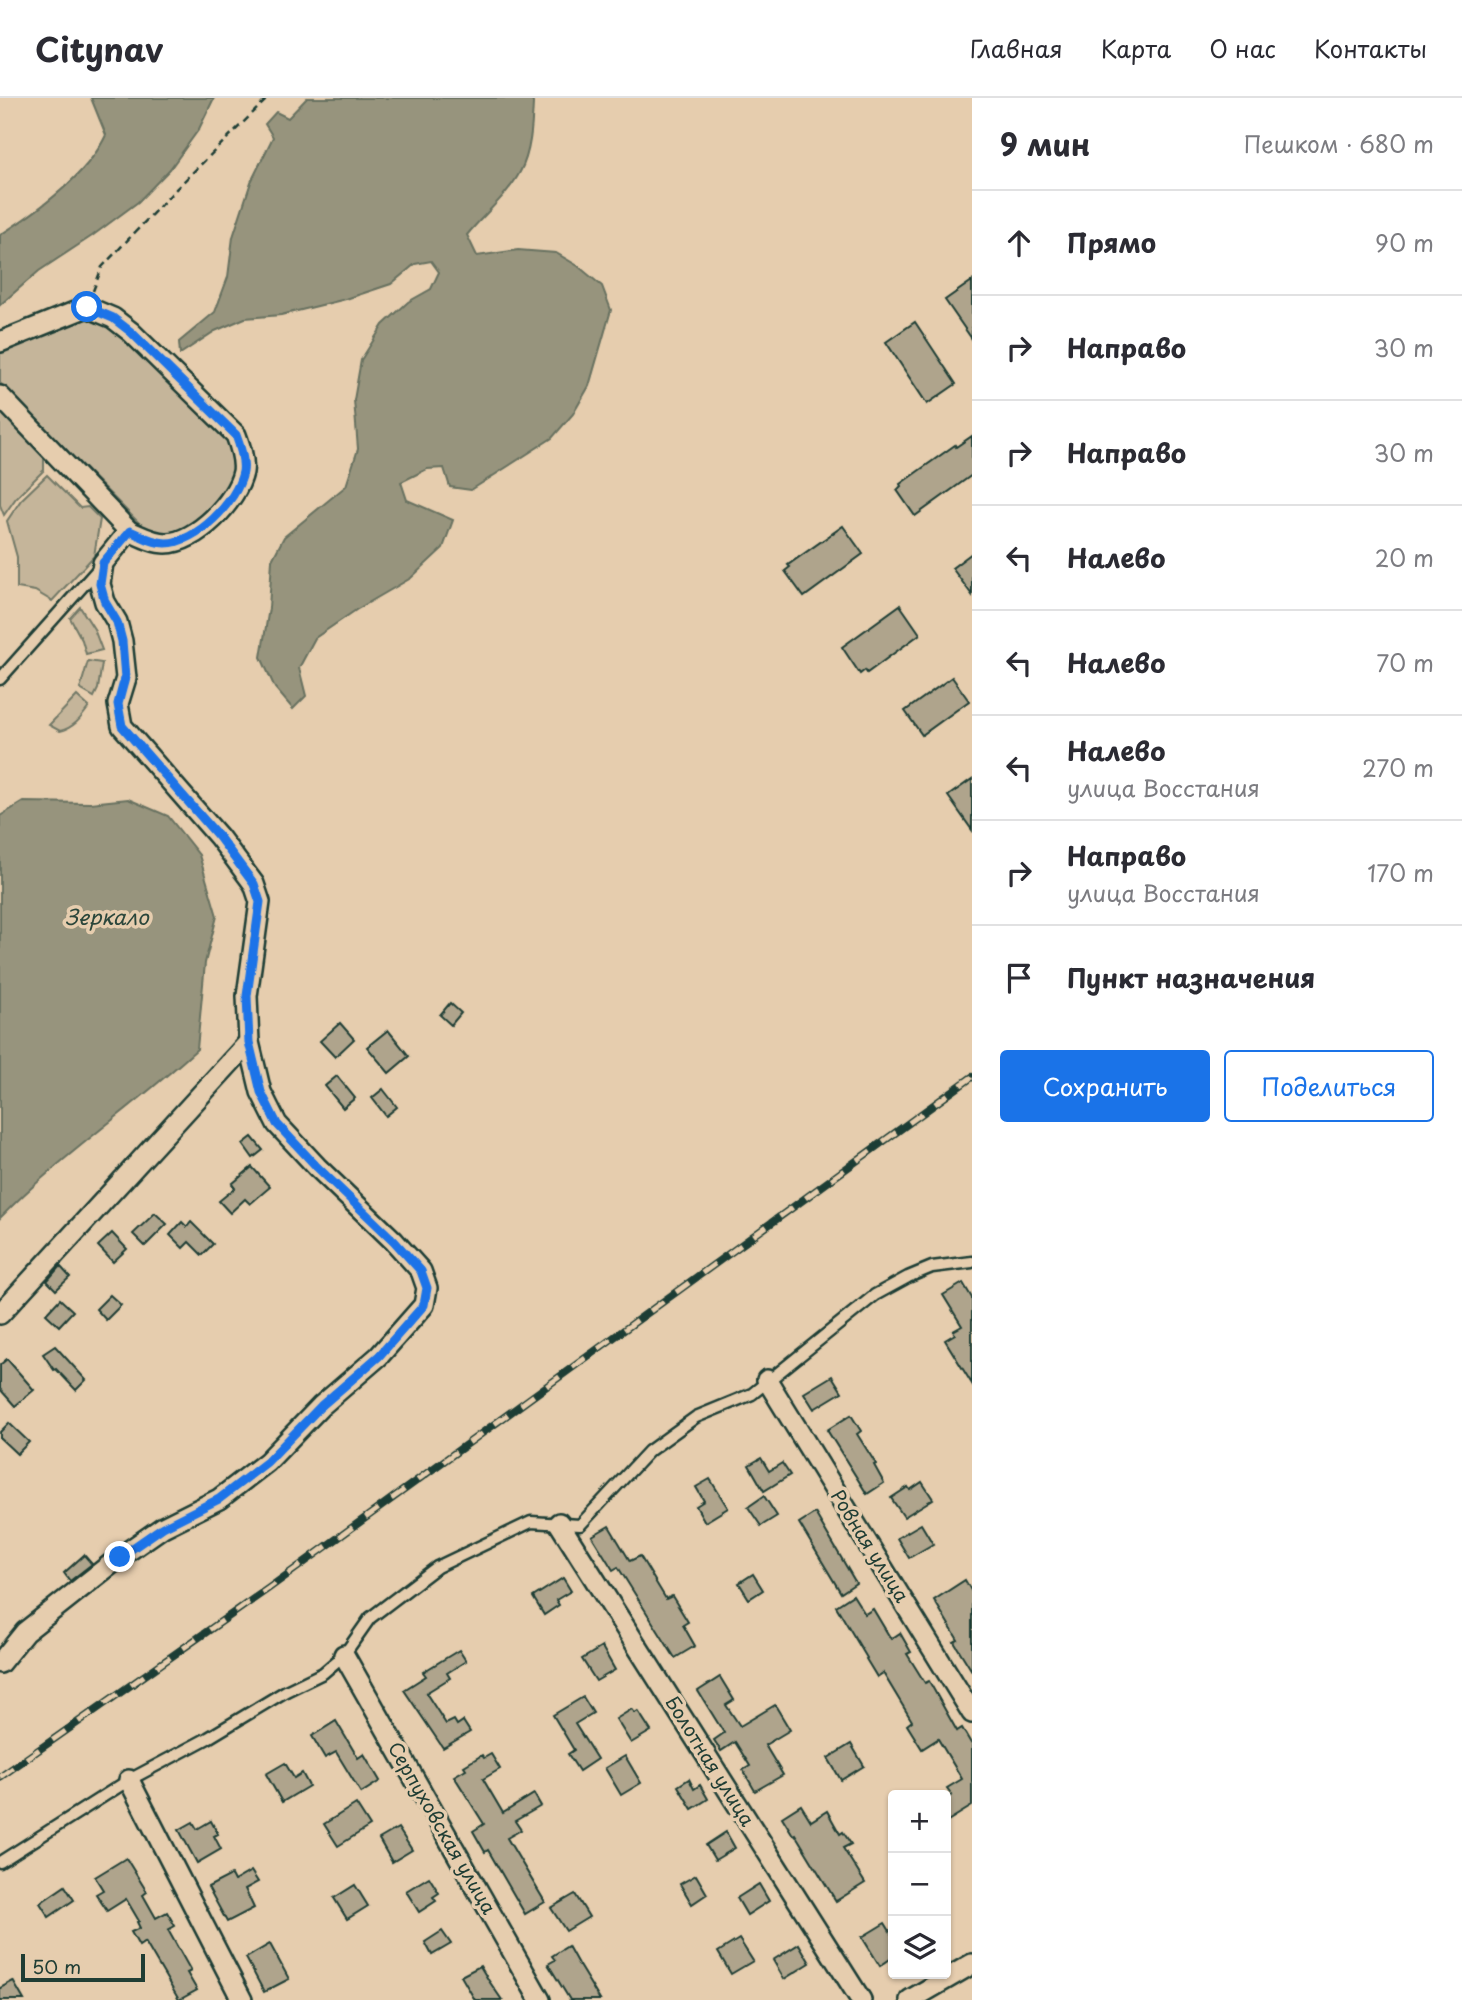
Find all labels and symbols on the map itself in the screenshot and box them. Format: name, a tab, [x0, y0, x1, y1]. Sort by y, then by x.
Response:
route start	[71, 291, 102, 322]
water label: Зеркало	[65, 900, 150, 932]
street label: Ровная улица	[825, 1484, 917, 1607]
route end	[104, 1541, 135, 1572]
street label: Болотная улица	[659, 1690, 762, 1831]
street label: Серпуховская улица	[382, 1736, 504, 1919]
scale bar	[21, 1951, 145, 1983]

